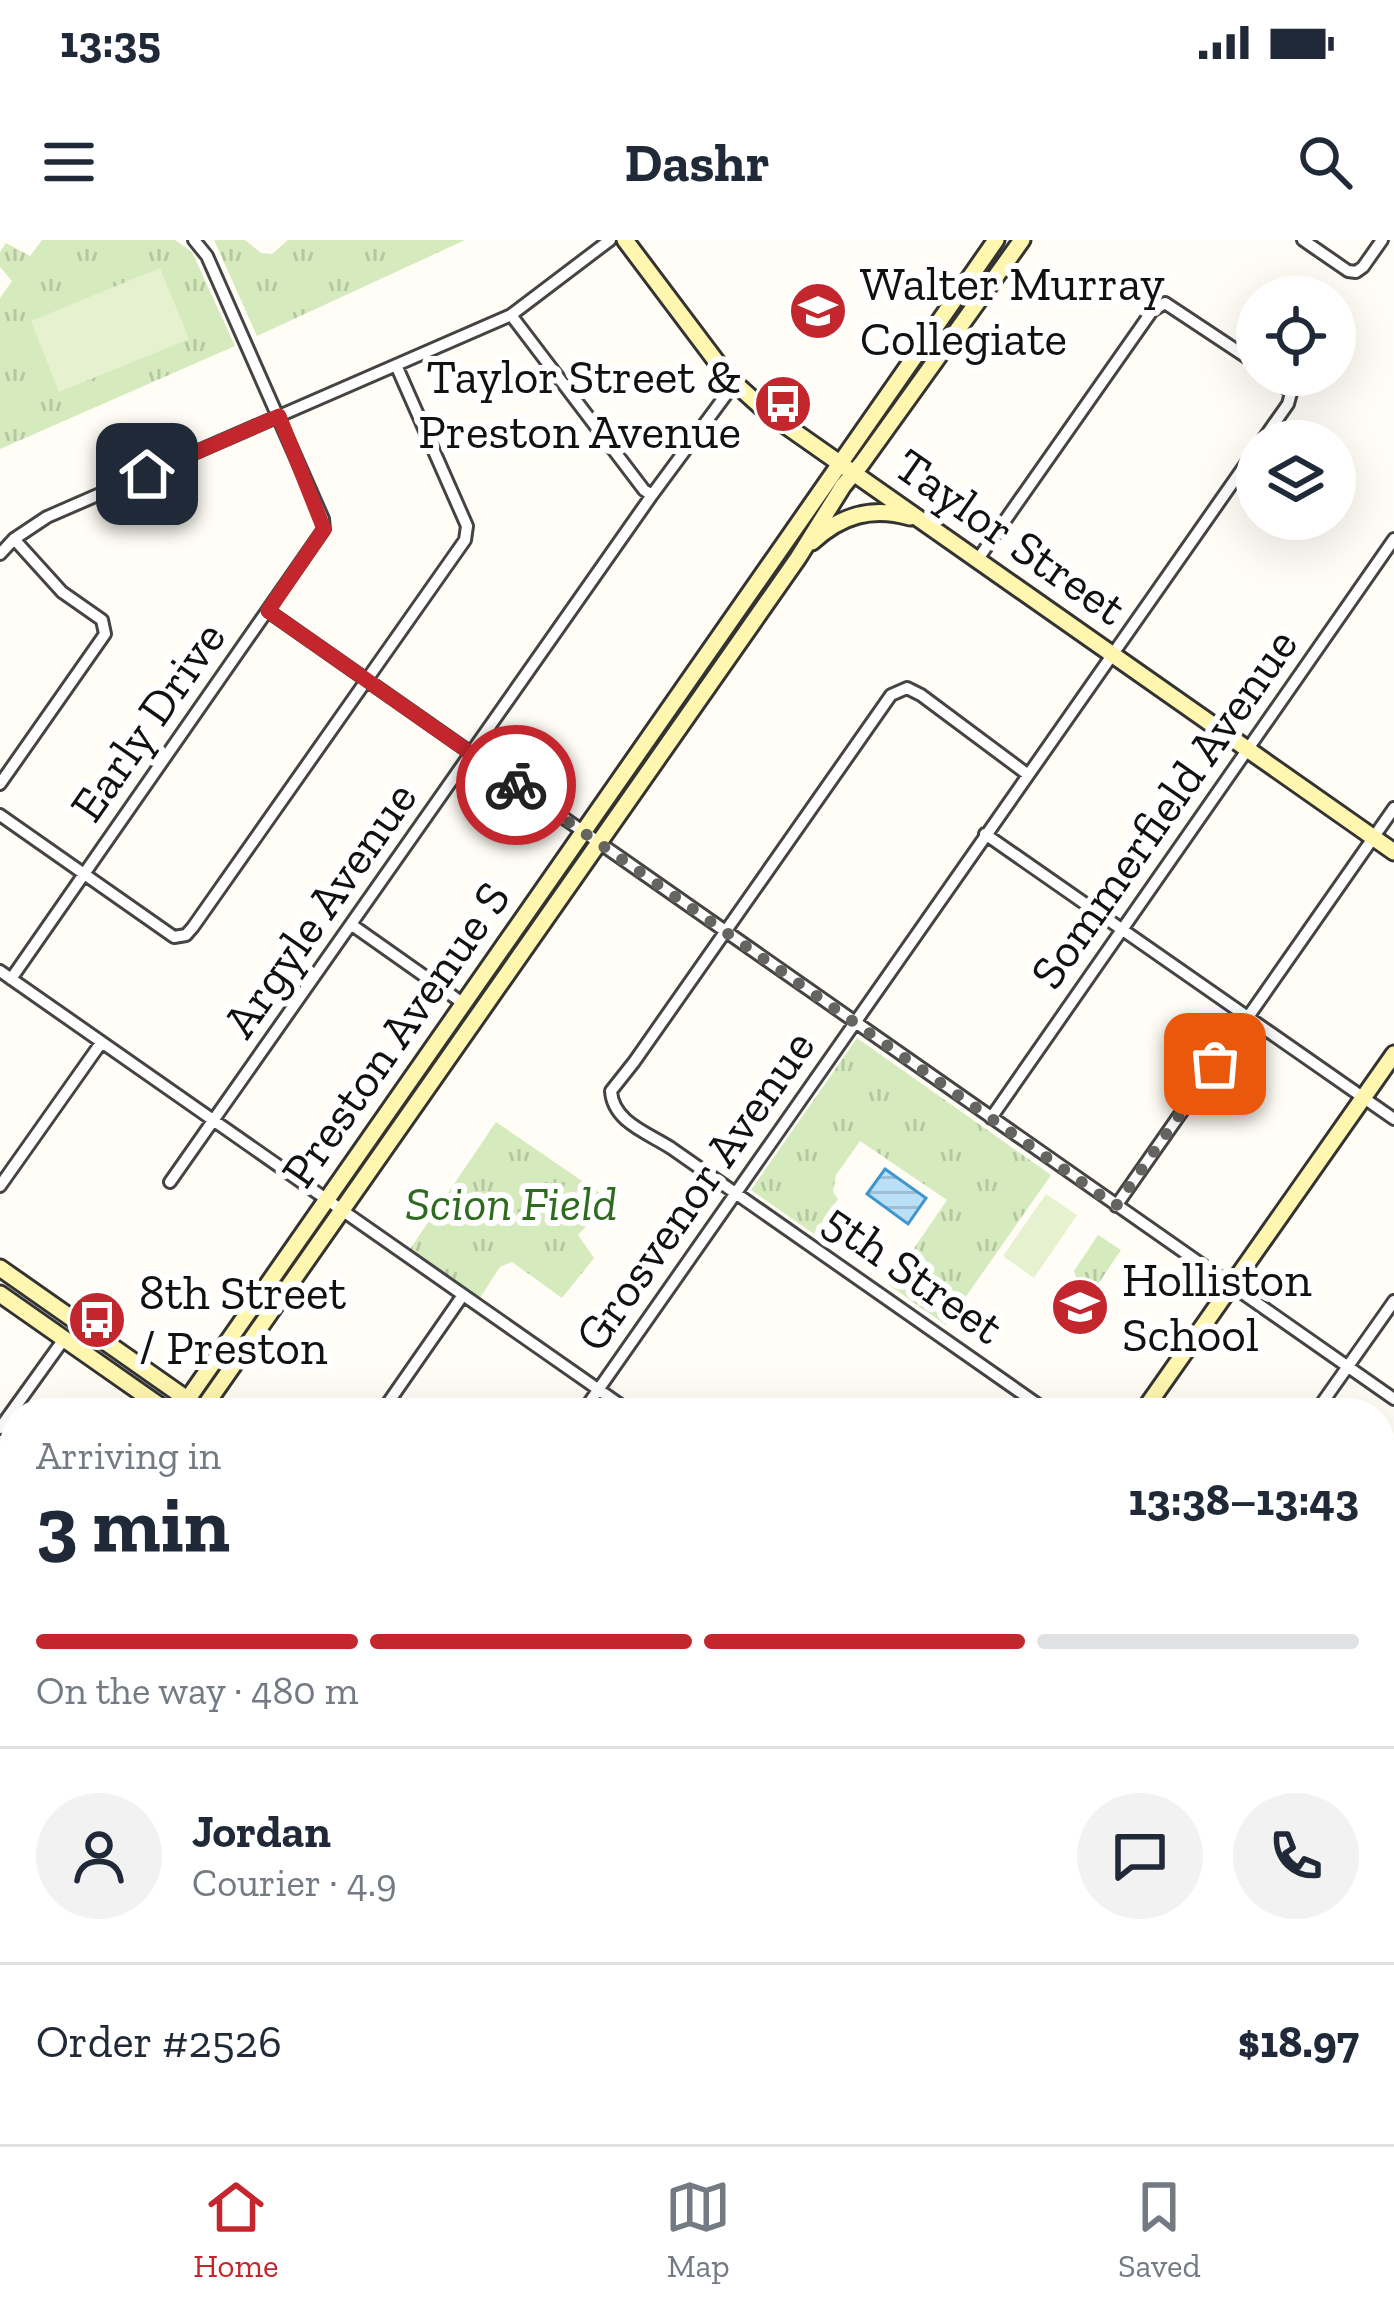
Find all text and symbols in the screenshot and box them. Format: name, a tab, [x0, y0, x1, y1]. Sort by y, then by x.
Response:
text: 13:35	[60, 15, 161, 69]
icon: menu	[36, 129, 102, 195]
icon: search	[1292, 129, 1358, 195]
text: Dashr	[625, 130, 770, 195]
place label: Walter Murray Collegiate	[860, 255, 1165, 367]
map controls	[1236, 276, 1356, 540]
button: locate	[1236, 276, 1356, 396]
school or university icon: Walter Murray Collegiate	[787, 280, 849, 342]
place label: Taylor Street & Preston Avenue	[418, 348, 741, 460]
bus stop icon: Taylor Street & Preston Avenue	[752, 373, 814, 435]
button: layers	[1236, 420, 1356, 540]
pin	[96, 423, 198, 525]
street label: Taylor Street	[884, 436, 1137, 637]
icon: home	[114, 441, 180, 507]
street label: Early Drive	[58, 610, 237, 832]
street label: Sommerfield Avenue	[1018, 617, 1309, 999]
courier	[456, 725, 576, 845]
icon: bike	[483, 752, 549, 818]
street label: Argyle Avenue	[211, 771, 428, 1048]
street label: Preston Avenue S	[269, 871, 522, 1198]
pin	[1164, 1013, 1266, 1115]
street label: Grosvenor Avenue	[563, 1019, 826, 1362]
icon: bag	[1182, 1031, 1248, 1097]
park label: Scion Field	[405, 1175, 617, 1232]
street label: 5th Street	[813, 1191, 1015, 1356]
place label: Holliston School	[1122, 1251, 1312, 1363]
place label: 8th Street / Preston	[139, 1264, 347, 1376]
school or university icon: Holliston School	[1049, 1276, 1111, 1338]
bus stop icon: 8th Street / Preston	[66, 1289, 128, 1351]
text: Arriving in	[36, 1432, 221, 1479]
text: 13:38–13:43	[1128, 1473, 1359, 1527]
text: 3 min	[36, 1477, 230, 1571]
text: On the way · 480 m	[36, 1667, 358, 1714]
button: person	[36, 1793, 162, 1919]
button: chat	[1077, 1793, 1203, 1919]
button: phone	[1233, 1793, 1359, 1919]
text: Jordan	[192, 1805, 331, 1859]
text: Courier · 4.9	[192, 1859, 397, 1906]
text: Order #2526	[36, 2015, 282, 2069]
text: $18.97	[1238, 2015, 1359, 2069]
tab: Home	[193, 2174, 278, 2285]
tab: Map	[665, 2174, 731, 2285]
tab: Saved	[1118, 2174, 1201, 2285]

